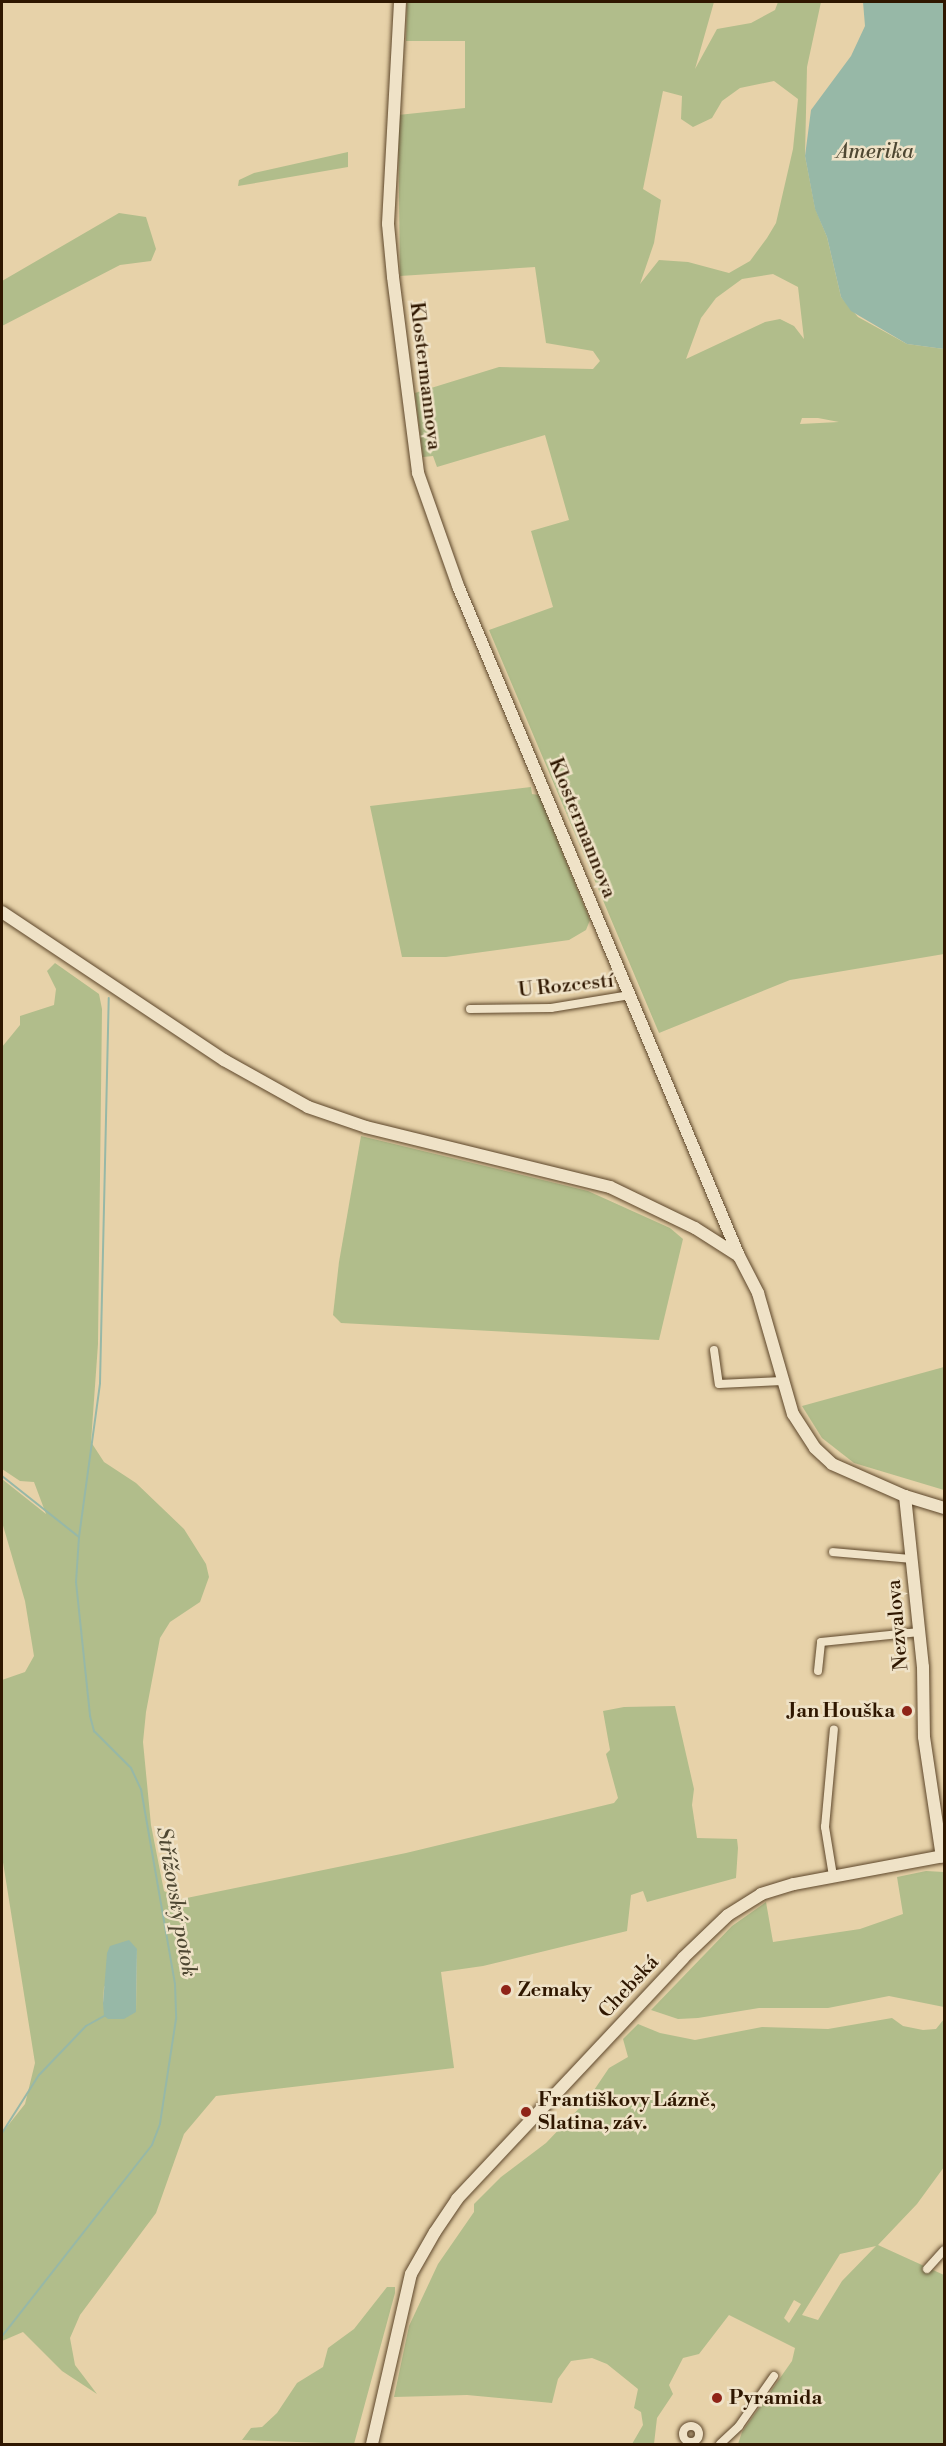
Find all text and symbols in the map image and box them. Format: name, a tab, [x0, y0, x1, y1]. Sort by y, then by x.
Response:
water label: Amerika	[836, 139, 914, 165]
street label: Klostermannova	[404, 301, 446, 451]
street label: Klostermannova	[543, 754, 621, 902]
street label: U Rozcestí	[517, 969, 615, 1003]
street label: Nezvalova	[882, 1579, 914, 1671]
place label: Jan Houška	[788, 1699, 895, 1723]
marker: Jan Houška	[900, 1704, 914, 1718]
water label: Střížovský potok	[150, 1825, 202, 1979]
street label: Chebská	[594, 1951, 664, 2023]
place label: Zemaky	[518, 1978, 592, 2002]
marker: Zemaky	[499, 1983, 513, 1997]
place label: Františkovy Lázně, Slatina, záv.	[538, 2088, 716, 2135]
marker: Františkovy Lázně, Slatina, záv.	[519, 2105, 533, 2119]
place label: Pyramida	[729, 2386, 822, 2410]
marker: Pyramida	[710, 2391, 724, 2405]

